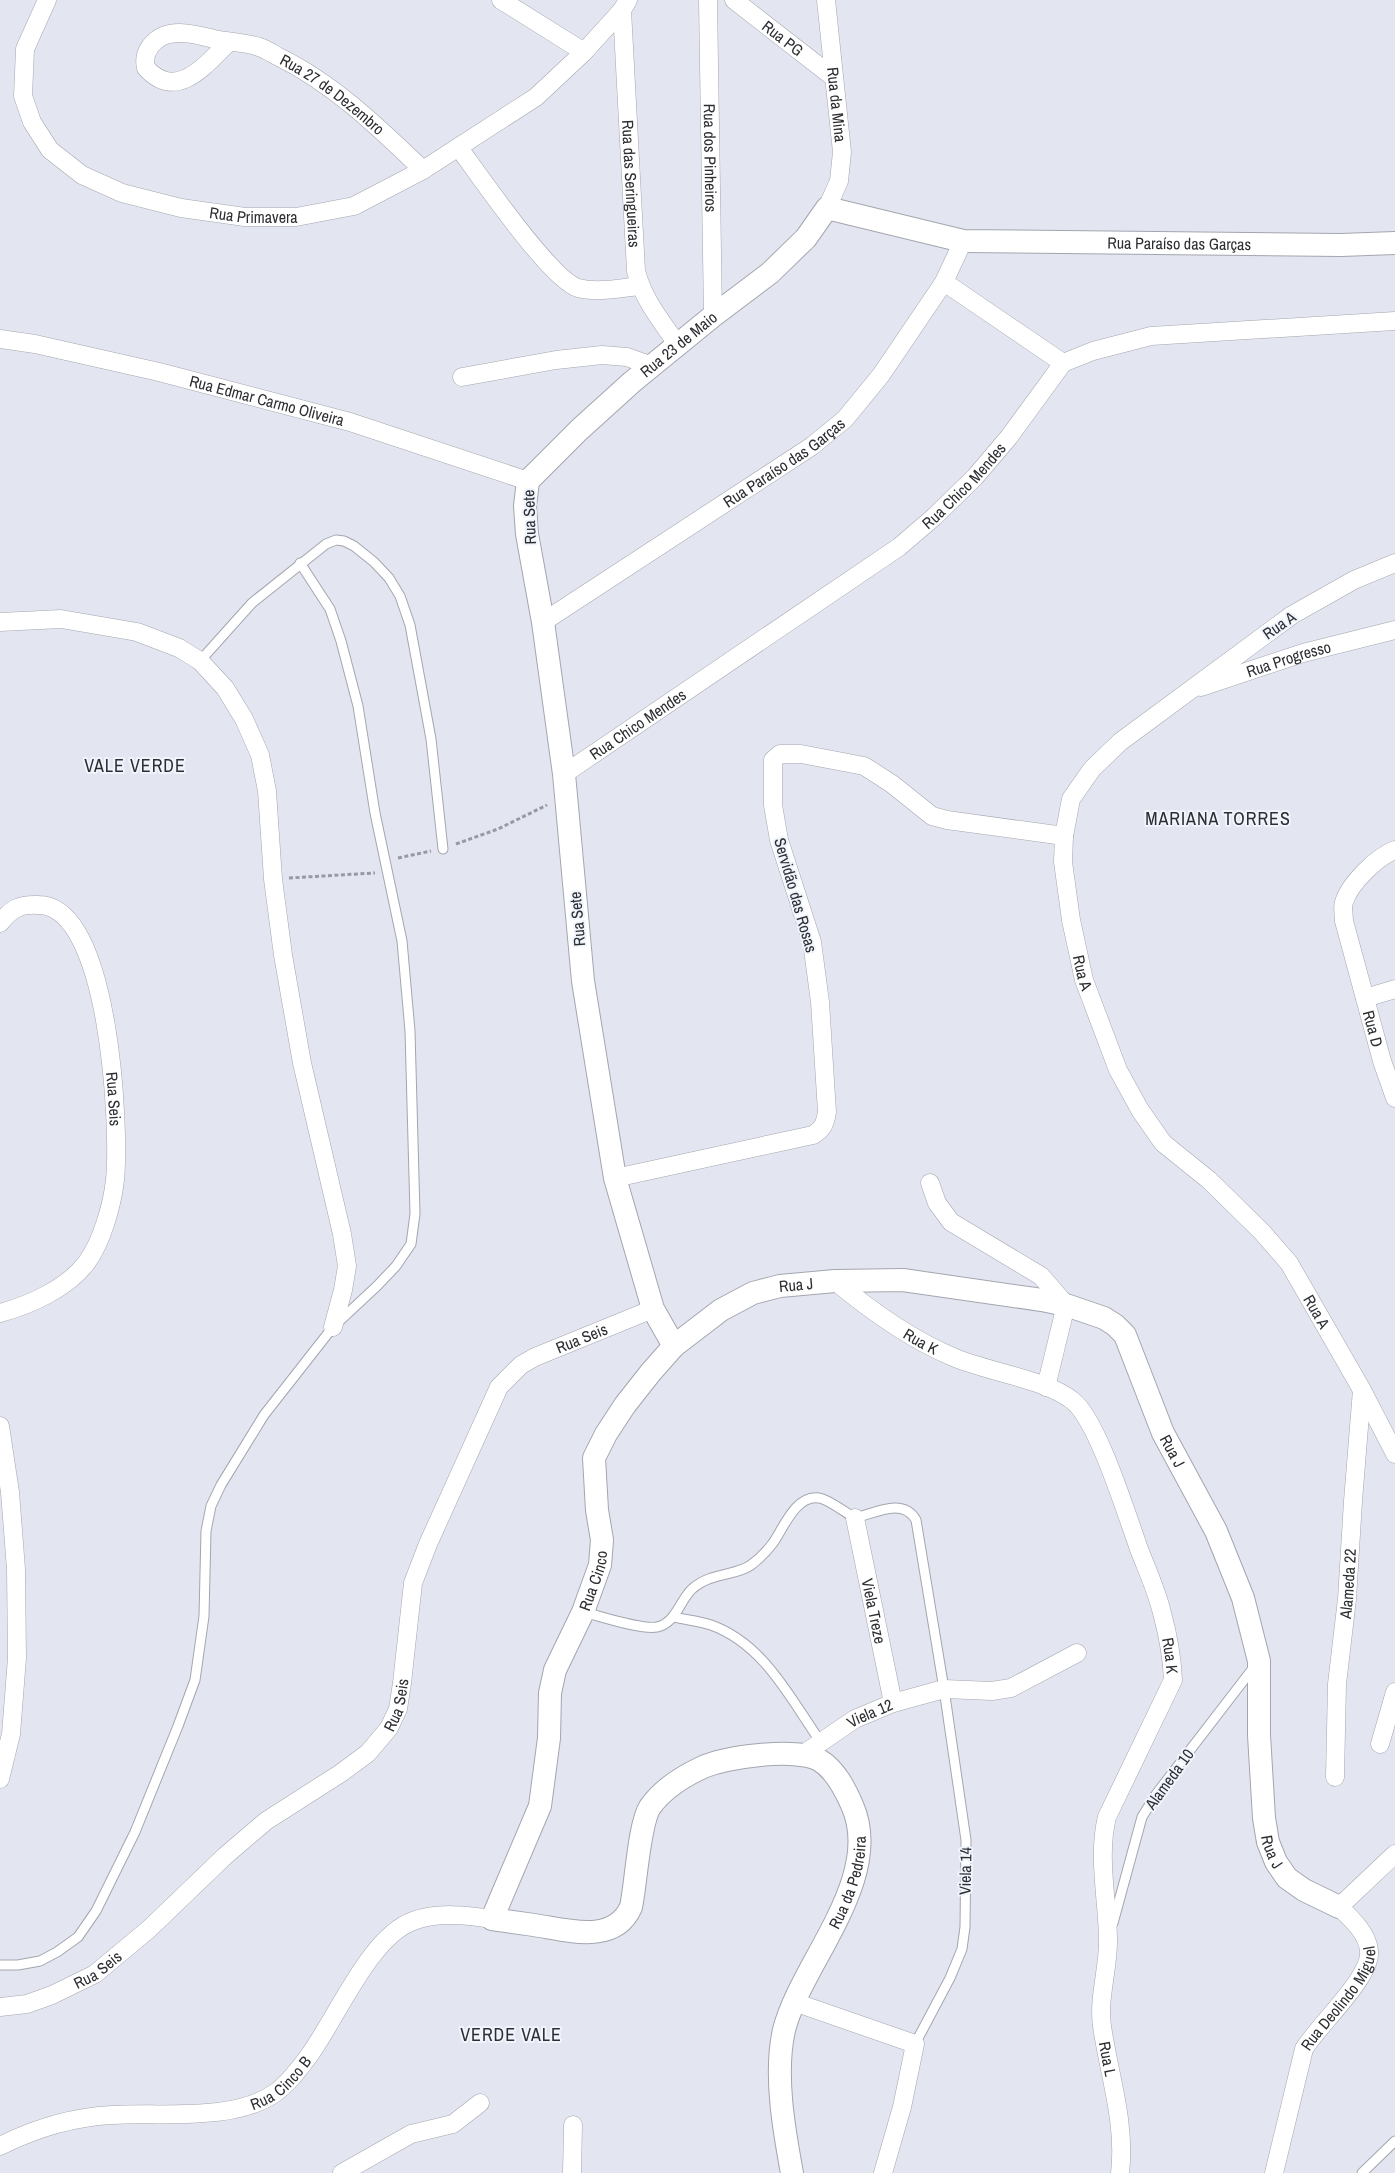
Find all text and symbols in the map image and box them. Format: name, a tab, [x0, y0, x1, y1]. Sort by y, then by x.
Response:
street label: Rua PG	[758, 15, 808, 61]
street label: Rua 27 de Dezembro	[277, 49, 390, 140]
street label: Rua da Mina	[822, 66, 852, 144]
street label: Rua dos Pinheiros	[699, 103, 722, 213]
street label: Rua das Seringueiras	[617, 119, 646, 248]
street label: Rua Primavera	[208, 201, 298, 228]
street label: Rua Paraíso das Garças	[1107, 232, 1251, 255]
street label: Rua 23 de Maio	[635, 306, 722, 382]
street label: Rua Edmar Carmo Oliveira	[187, 369, 347, 431]
street label: Rua Paraíso das Garças	[719, 413, 849, 512]
street label: Rua Chico Mendes	[917, 438, 1011, 534]
street label: Rua Sete	[517, 489, 541, 545]
street label: Rua A	[1258, 606, 1300, 644]
street label: Rua Progresso	[1243, 635, 1333, 682]
street label: Rua Chico Mendes	[585, 683, 690, 765]
district label: VALE VERDE	[84, 753, 186, 778]
district label: MARIANA TORRES	[1145, 806, 1291, 831]
street label: Servidão das Rosas	[769, 835, 823, 955]
street label: Rua Sete	[564, 891, 590, 947]
street label: Rua A	[1068, 953, 1098, 994]
street label: Rua D	[1358, 1008, 1389, 1049]
street label: Rua Seis	[101, 1071, 127, 1127]
street label: Rua J	[778, 1272, 814, 1297]
street label: Rua A	[1298, 1291, 1335, 1333]
street label: Rua Seis	[552, 1318, 611, 1358]
street label: Rua K	[899, 1323, 942, 1360]
street label: Rua J	[1155, 1431, 1191, 1471]
street label: Alameda 22	[1334, 1548, 1361, 1621]
street label: Rua Cinco	[573, 1550, 612, 1614]
street label: Viela Treze	[857, 1576, 892, 1646]
street label: Rua K	[1157, 1636, 1184, 1675]
street label: Rua Seis	[378, 1678, 413, 1735]
street label: Viela 12	[842, 1693, 896, 1733]
street label: Alameda 10	[1139, 1744, 1198, 1815]
street label: Rua J	[1256, 1833, 1288, 1873]
street label: Rua da Pedreira	[823, 1835, 871, 1933]
street label: Viela 14	[954, 1847, 976, 1895]
street label: Rua Deolindo Miguel	[1295, 1944, 1380, 2055]
street label: Rua Seis	[70, 1945, 126, 1994]
district label: VERDE VALE	[460, 2022, 562, 2047]
street label: Rua L	[1094, 2040, 1122, 2079]
street label: Rua Cinco B	[247, 2051, 316, 2115]

